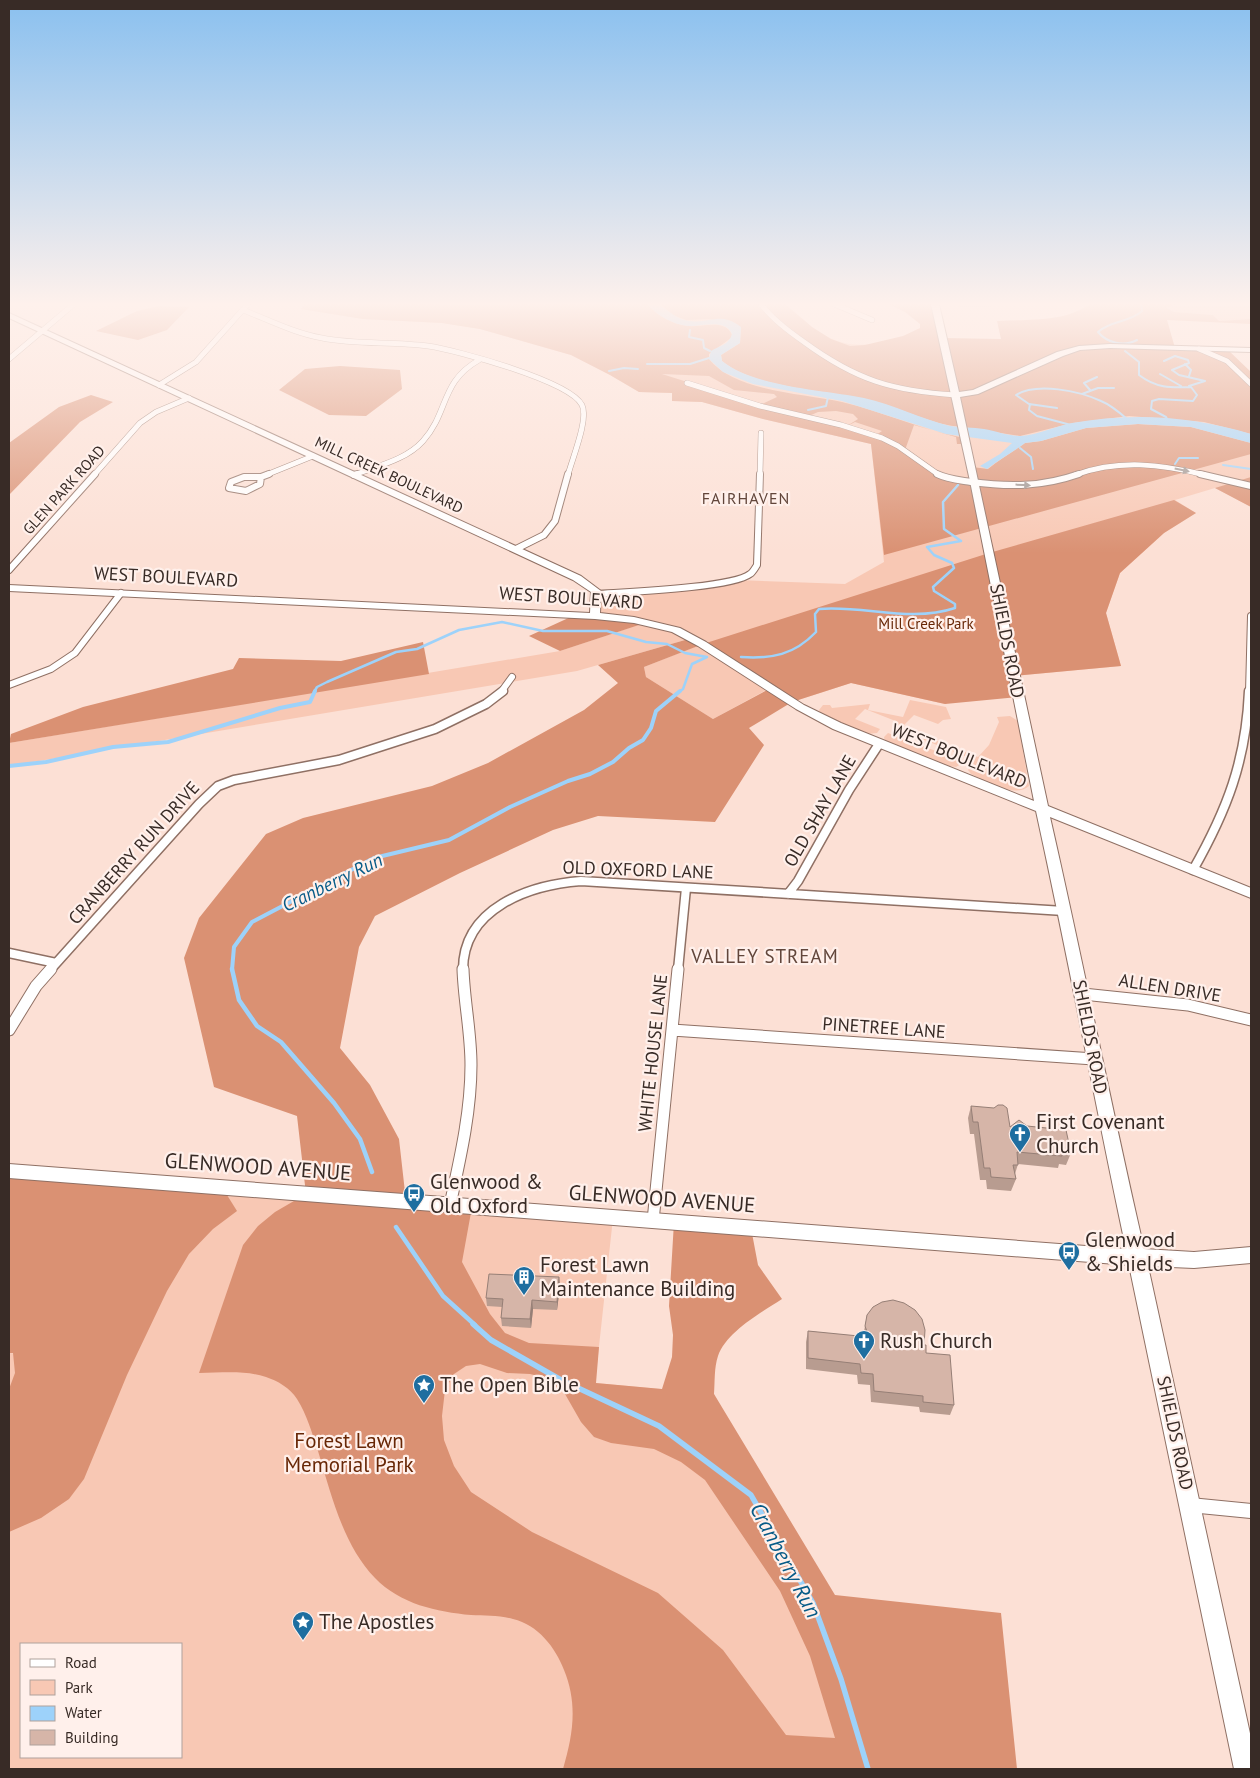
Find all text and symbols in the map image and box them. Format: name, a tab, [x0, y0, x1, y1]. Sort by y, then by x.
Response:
street label: MILL CREEK BOULEVARD	[312, 432, 466, 517]
street label: GLEN PARK ROAD	[19, 441, 109, 538]
one-way arrow	[1174, 466, 1190, 474]
one-way arrow	[1016, 482, 1032, 490]
district label: FAIRHAVEN	[702, 488, 790, 508]
street label: WEST BOULEVARD	[93, 561, 239, 592]
street label: WEST BOULEVARD	[498, 581, 644, 614]
street label: SHIELDS ROAD	[985, 582, 1030, 700]
park label: Mill Creek Park	[878, 614, 975, 633]
street label: WEST BOULEVARD	[888, 718, 1030, 793]
street label: OLD SHAY LANE	[778, 751, 861, 871]
street label: CRANBERRY RUN DRIVE	[63, 776, 204, 929]
water label: Cranberry Run	[278, 847, 386, 917]
street label: OLD OXFORD LANE	[562, 855, 714, 884]
district label: VALLEY STREAM	[690, 944, 839, 968]
street label: ALLEN DRIVE	[1117, 968, 1223, 1007]
street label: WHITE HOUSE LANE	[633, 973, 672, 1133]
street label: SHIELDS ROAD	[1068, 978, 1113, 1096]
street label: PINETREE LANE	[822, 1012, 946, 1043]
place label: First Covenant Church	[1036, 1108, 1165, 1159]
church icon: First Covenant Church	[1008, 1122, 1032, 1153]
street label: GLENWOOD AVENUE	[164, 1147, 352, 1186]
place label: Glenwood & Old Oxford	[430, 1168, 543, 1219]
street label: GLENWOOD AVENUE	[568, 1179, 756, 1218]
bus stop icon: Glenwood & Old Oxford	[402, 1182, 426, 1213]
place label: Glenwood & Shields	[1085, 1226, 1175, 1277]
bus stop icon: Glenwood & Shields	[1057, 1240, 1081, 1271]
place label: Forest Lawn Maintenance Building	[540, 1251, 735, 1302]
building icon: Forest Lawn Maintenance Building	[512, 1265, 536, 1296]
place label: Rush Church	[880, 1327, 992, 1354]
church icon: Rush Church	[852, 1329, 876, 1360]
place label: The Open Bible	[440, 1371, 579, 1398]
place icon: The Open Bible	[412, 1373, 436, 1404]
street label: SHIELDS ROAD	[1152, 1374, 1199, 1492]
park label: Forest Lawn Memorial Park	[284, 1427, 414, 1478]
water label: Cranberry Run	[744, 1498, 828, 1622]
place label: The Apostles	[319, 1608, 434, 1635]
place icon: The Apostles	[291, 1610, 315, 1641]
legend	[20, 1643, 182, 1758]
text: Road	[65, 1653, 97, 1672]
text: Park	[65, 1678, 93, 1697]
text: Water	[65, 1703, 102, 1722]
text: Building	[65, 1728, 119, 1747]

